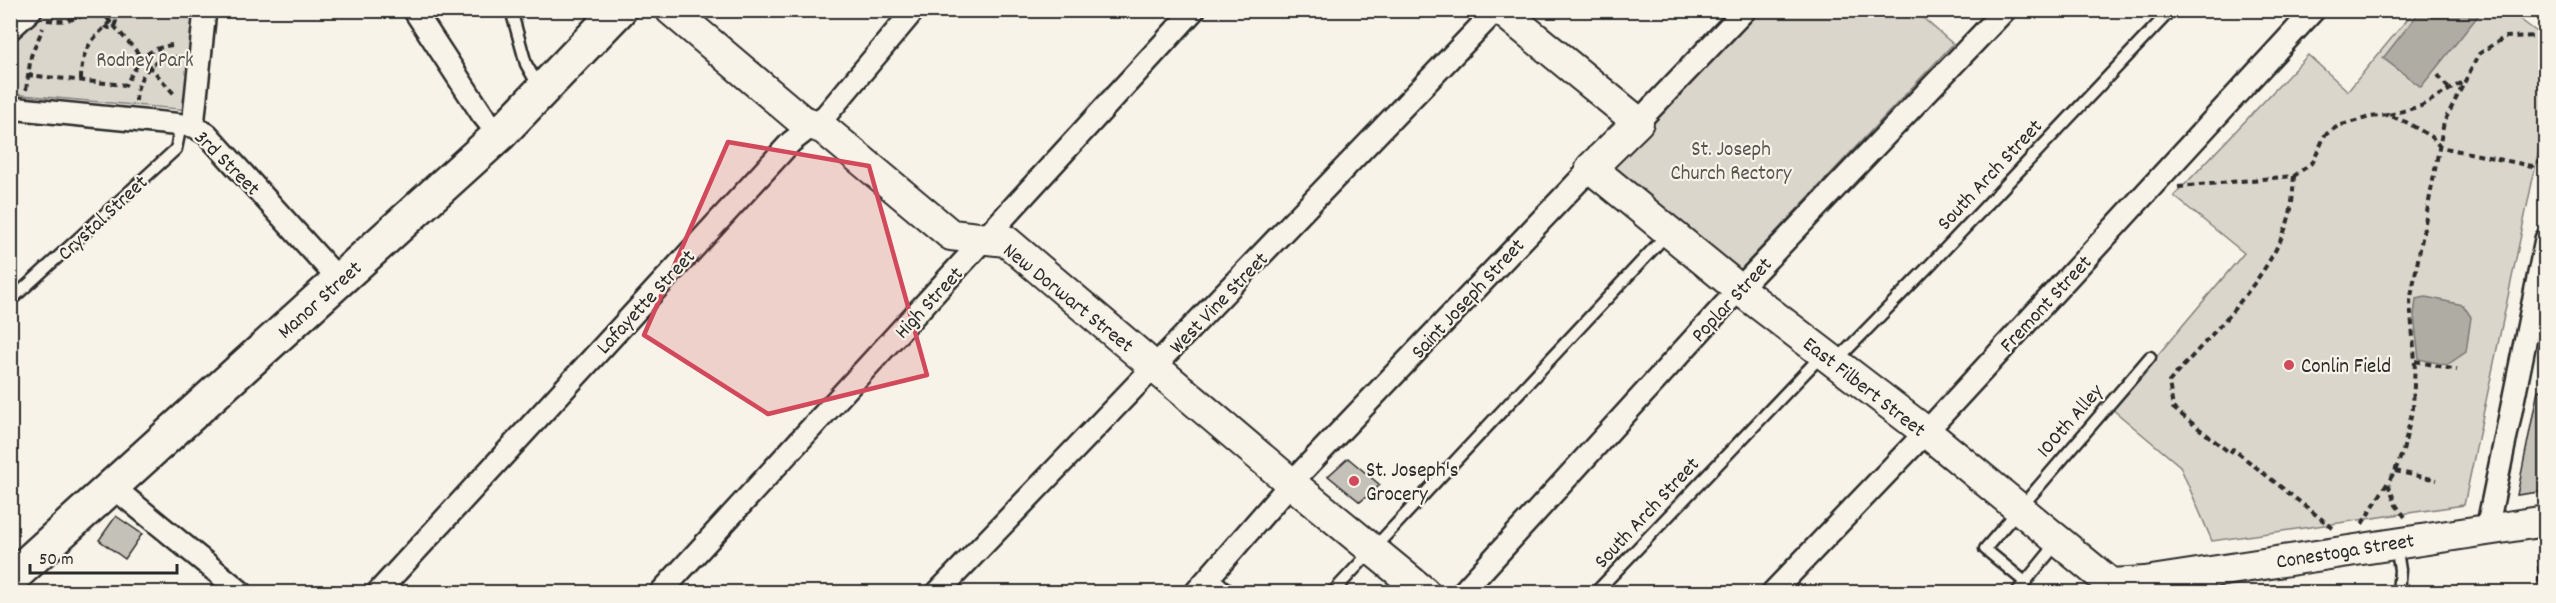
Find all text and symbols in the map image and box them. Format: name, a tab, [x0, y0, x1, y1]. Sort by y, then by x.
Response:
park label: Rodney Park	[96, 47, 194, 77]
street label: South Arch Street	[1931, 113, 2051, 239]
street label: 3rd Street	[186, 124, 266, 204]
park label: St. Joseph Church Rectory	[1670, 136, 1792, 190]
street label: Crystal Street	[52, 169, 156, 269]
street label: Saint Joseph Street	[1405, 233, 1533, 367]
street label: New Dorwart Street	[995, 237, 1139, 362]
street label: Lafayette Street	[591, 244, 704, 362]
street label: West Vine Street	[1164, 246, 1277, 362]
street label: Fremont Street	[1994, 249, 2100, 360]
street label: Poplar Street	[1686, 251, 1781, 350]
street label: Manor Street	[272, 255, 370, 347]
street label: High Street	[889, 261, 972, 347]
street label: East Filbert Street	[1795, 331, 1931, 446]
place label: Conlin Field	[2301, 353, 2391, 383]
marker: Conlin Field	[2282, 358, 2296, 372]
street label: 100th Alley	[2031, 378, 2112, 465]
street label: South Arch Street	[1588, 451, 1708, 577]
place label: St. Joseph's Grocery	[1366, 457, 1459, 511]
marker: St. Joseph's Grocery	[1347, 474, 1361, 488]
street label: Conestoga Street	[2274, 527, 2417, 579]
scale bar	[30, 537, 177, 575]
text: 50 m	[39, 548, 74, 573]

